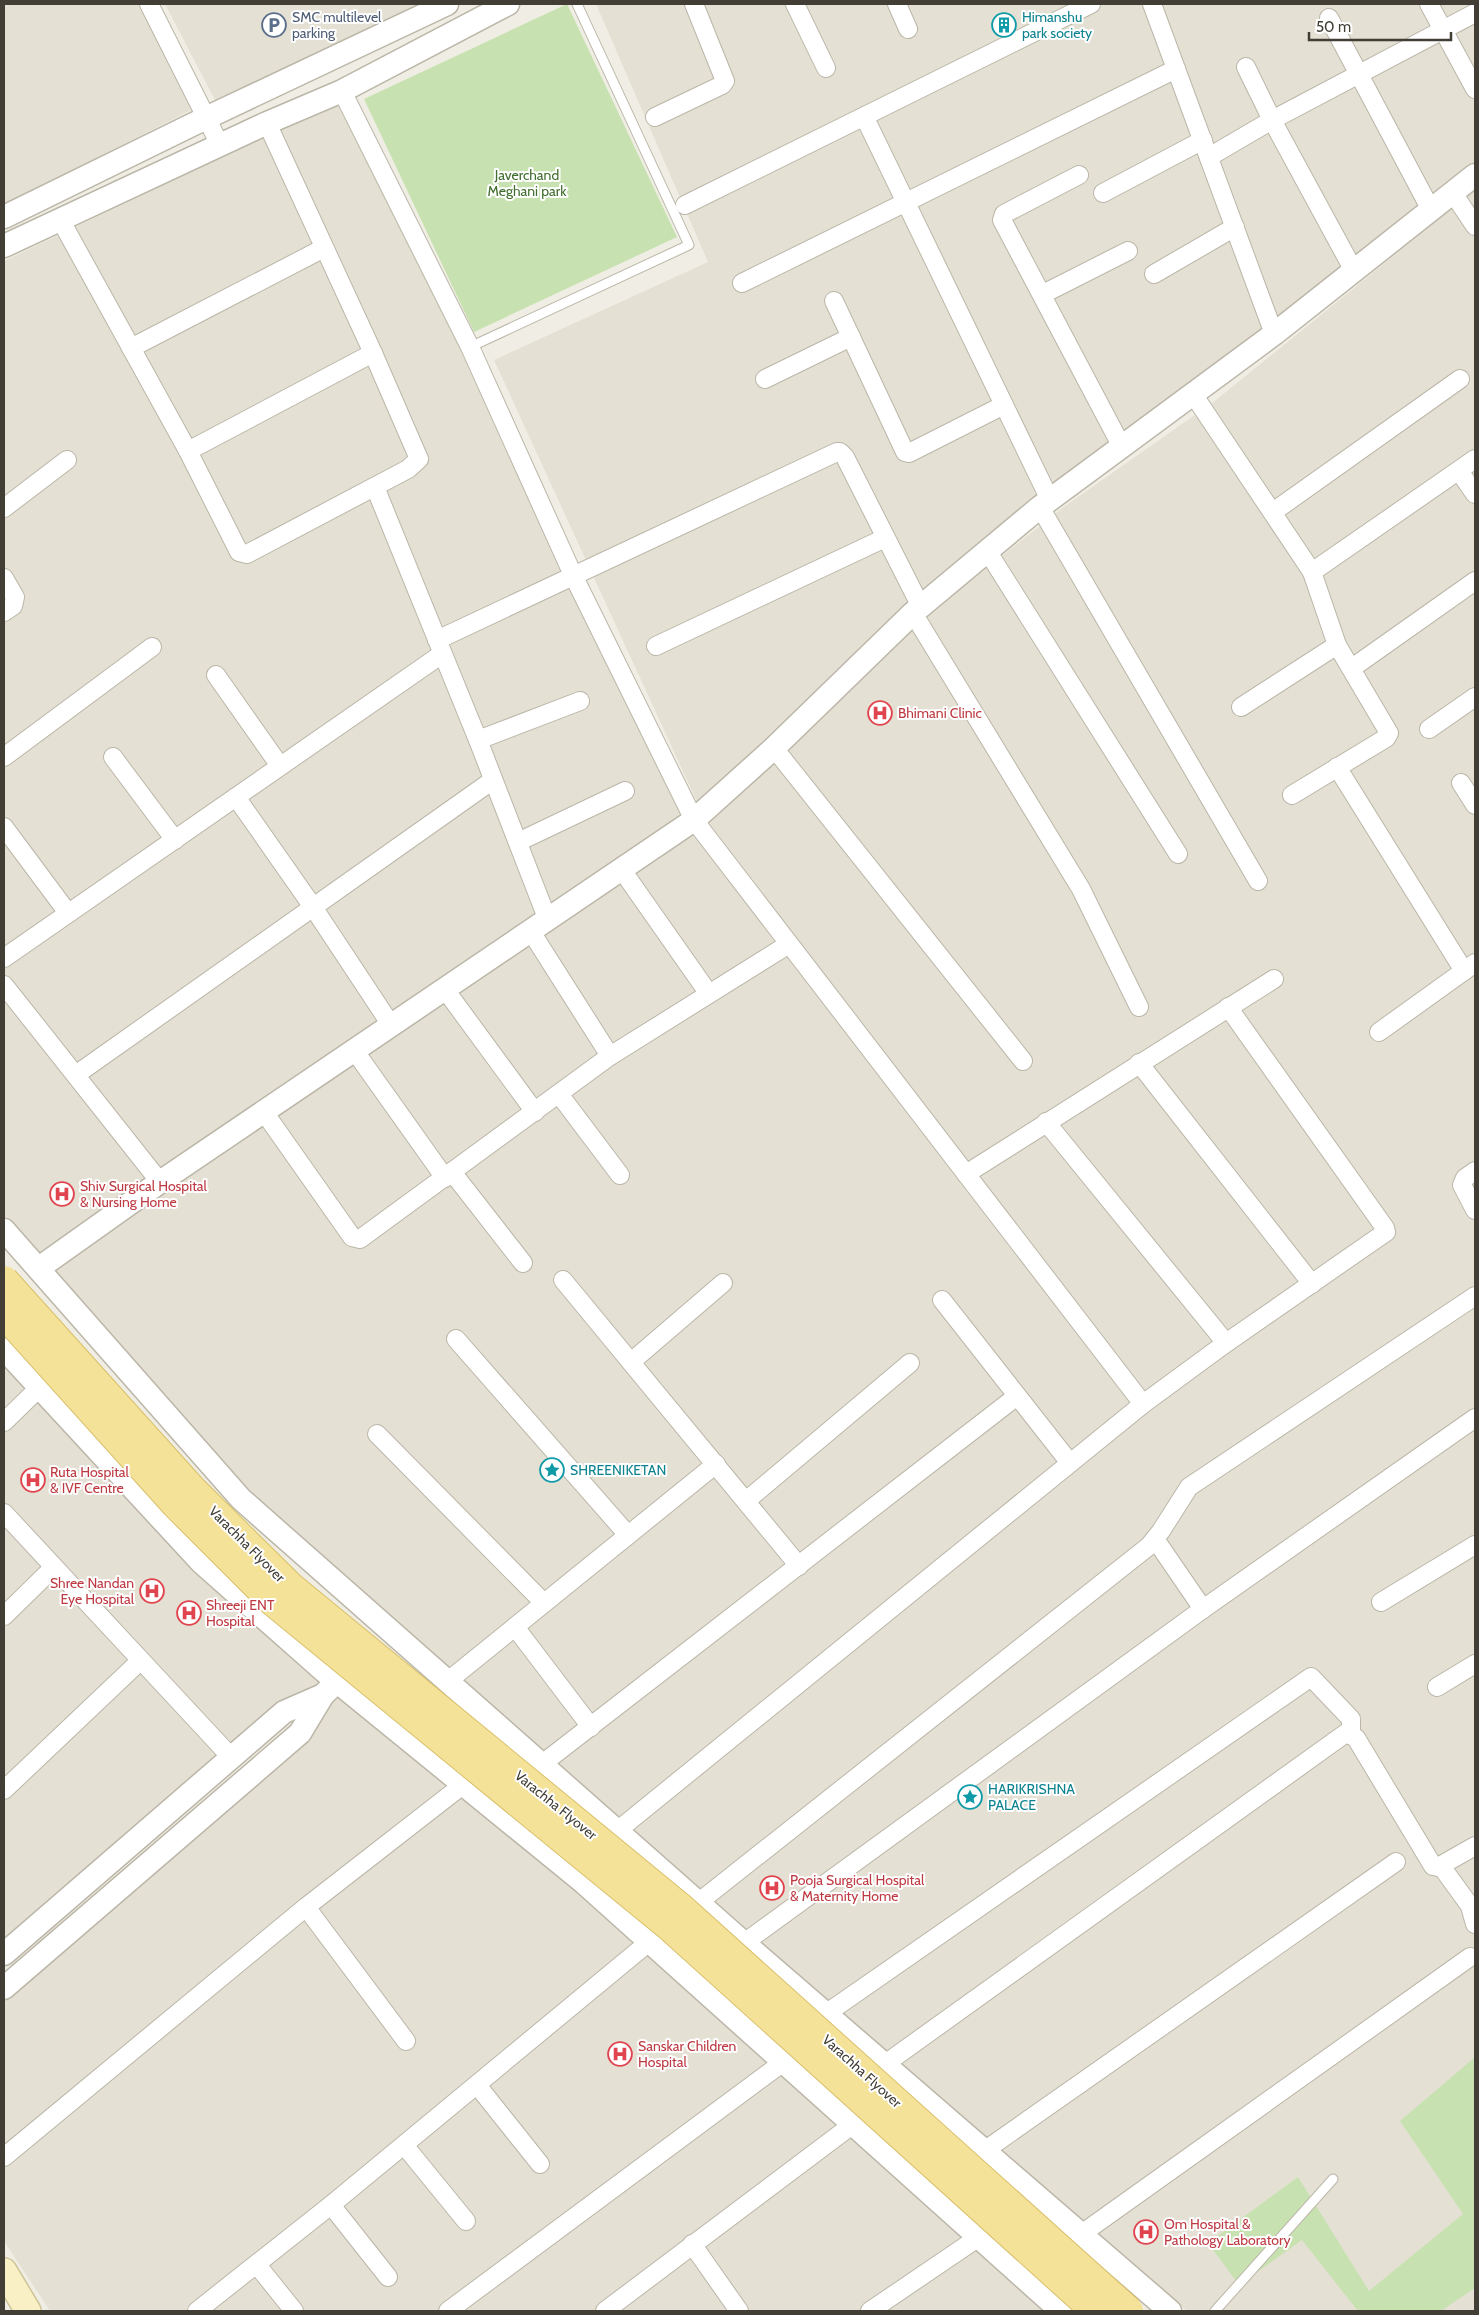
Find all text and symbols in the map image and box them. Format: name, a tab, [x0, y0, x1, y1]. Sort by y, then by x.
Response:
place label: SMC multilevel parking	[292, 8, 382, 42]
place label: Himanshu park society	[1022, 8, 1092, 42]
scale bar	[1309, 10, 1452, 42]
parking icon: SMC multilevel parking	[261, 12, 287, 38]
building icon: Himanshu park society	[991, 12, 1017, 38]
text: 50 m	[1316, 18, 1351, 36]
park label: Javerchand Meghani park	[488, 166, 567, 200]
hospital icon: Bhimani Clinic	[867, 700, 893, 726]
place label: Bhimani Clinic	[898, 704, 982, 722]
place label: Shiv Surgical Hospital & Nursing Home	[80, 1177, 208, 1211]
hospital icon: Shiv Surgical Hospital & Nursing Home	[49, 1181, 75, 1207]
place icon: SHREENIKETAN	[539, 1457, 565, 1483]
place label: SHREENIKETAN	[570, 1461, 666, 1479]
place label: Ruta Hospital & IVF Centre	[50, 1463, 130, 1497]
hospital icon: Ruta Hospital & IVF Centre	[20, 1467, 46, 1493]
street label: Varachha Flyover	[205, 1502, 289, 1586]
place label: Shree Nandan Eye Hospital	[50, 1574, 135, 1608]
hospital icon: Shree Nandan Eye Hospital	[139, 1578, 165, 1604]
place label: Shreeji ENT Hospital	[206, 1596, 275, 1630]
hospital icon: Shreeji ENT Hospital	[176, 1600, 202, 1626]
street label: Varachha Flyover	[511, 1766, 601, 1844]
place label: HARIKRISHNA PALACE	[988, 1780, 1075, 1814]
place icon: HARIKRISHNA PALACE	[957, 1784, 983, 1810]
place label: Pooja Surgical Hospital & Maternity Home	[790, 1871, 925, 1905]
hospital icon: Pooja Surgical Hospital & Maternity Home	[759, 1875, 785, 1901]
street label: Varachha Flyover	[819, 2031, 906, 2112]
place label: Sanskar Children Hospital	[638, 2037, 737, 2071]
hospital icon: Sanskar Children Hospital	[607, 2041, 633, 2067]
place label: Om Hospital & Pathology Laboratory	[1164, 2215, 1291, 2249]
hospital icon: Om Hospital & Pathology Laboratory	[1133, 2219, 1159, 2245]

